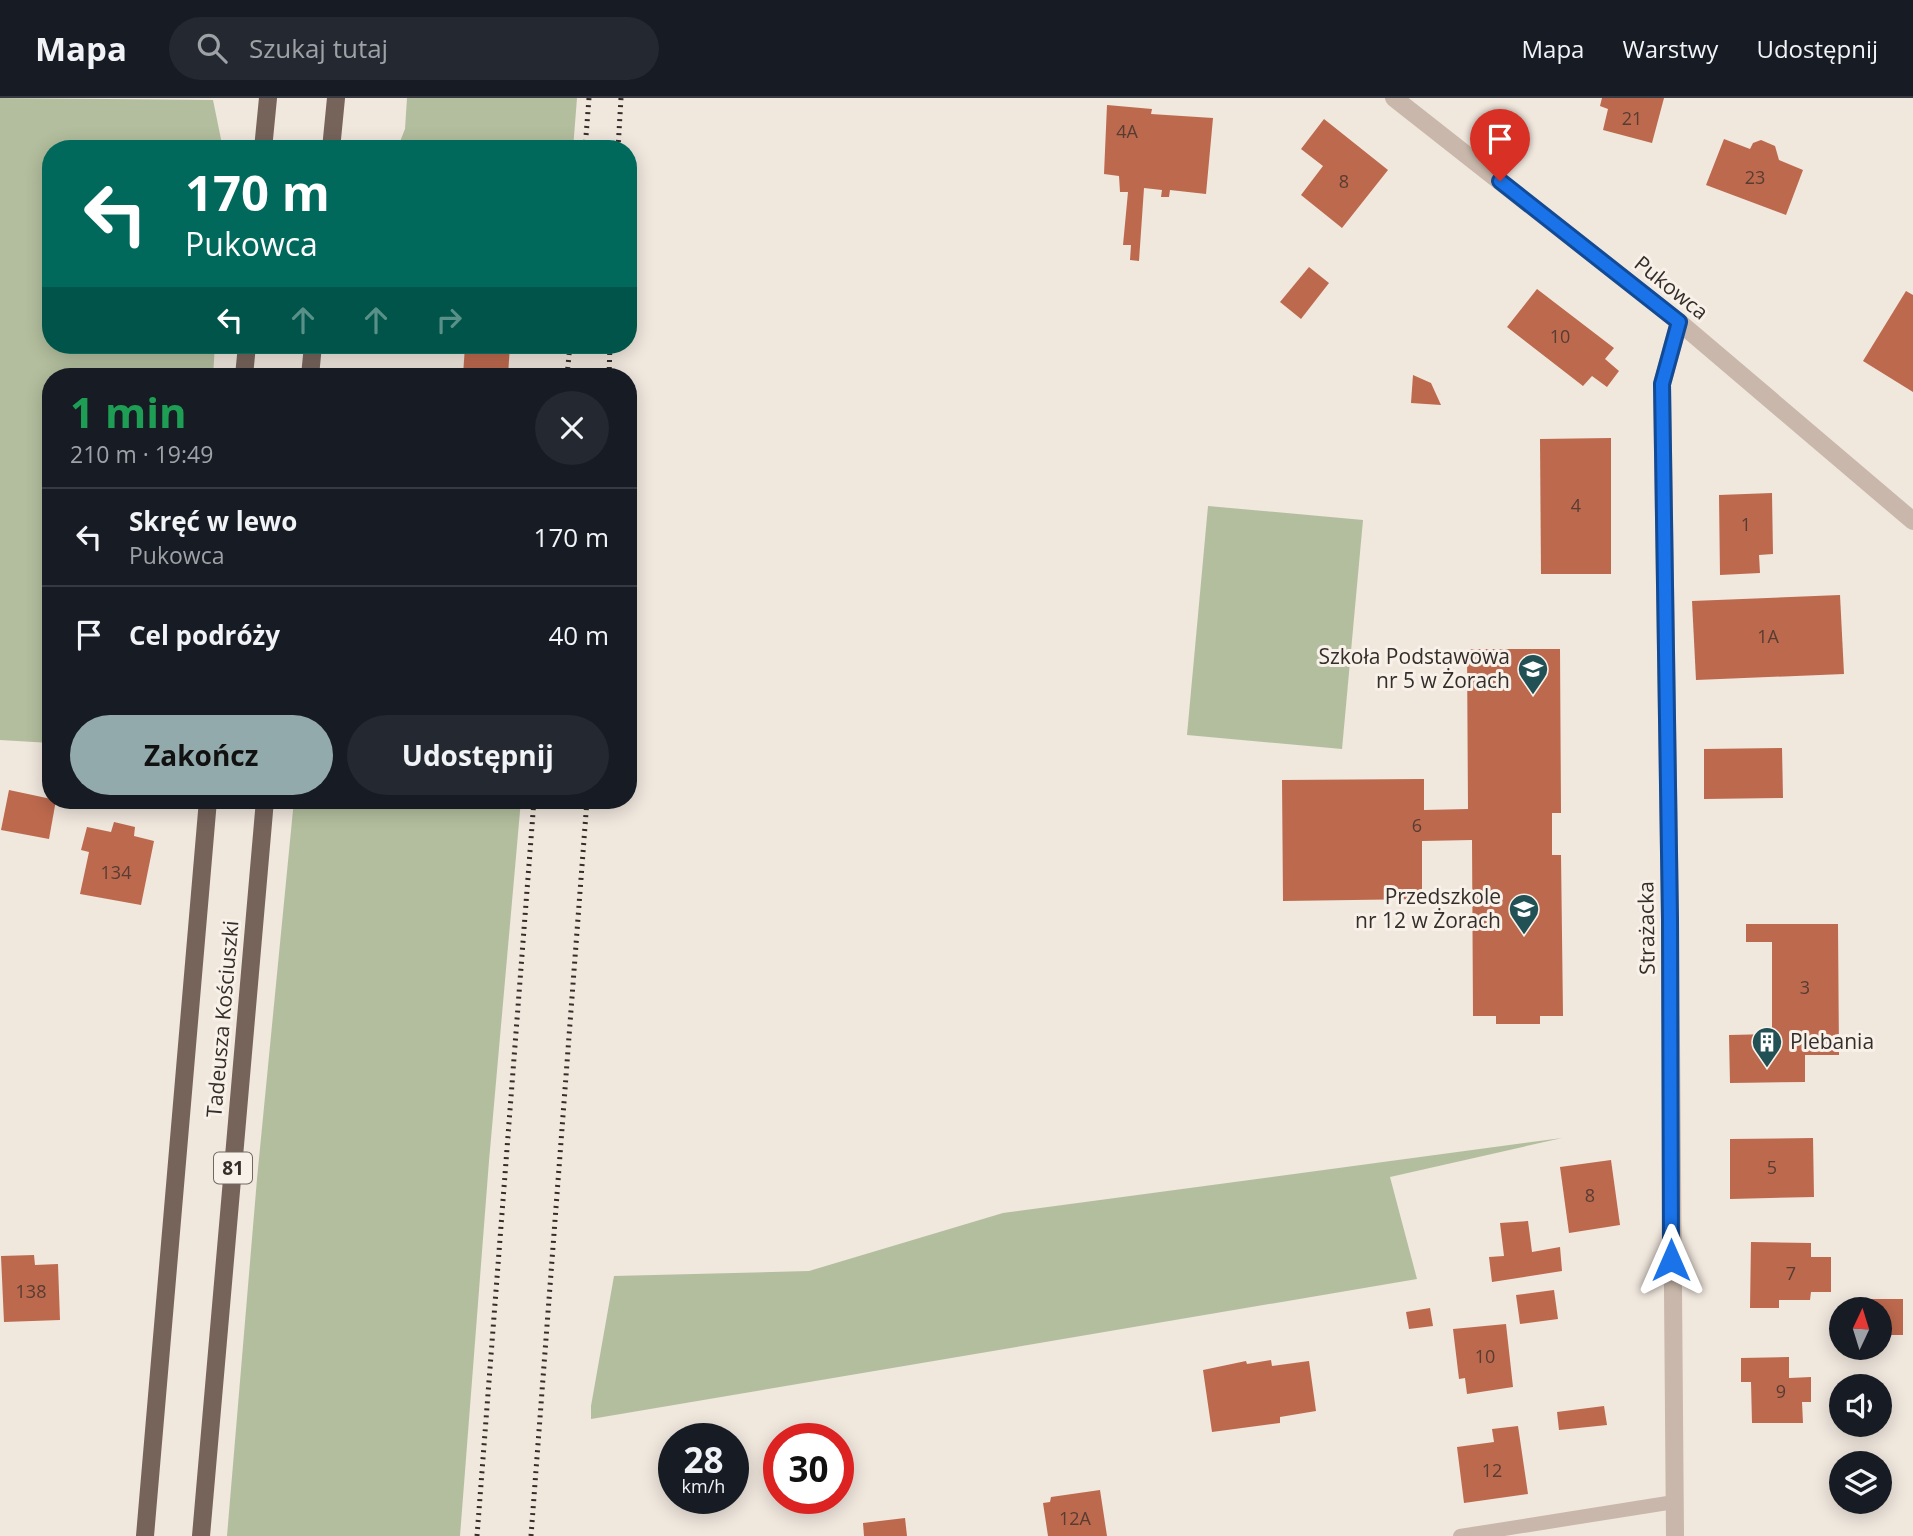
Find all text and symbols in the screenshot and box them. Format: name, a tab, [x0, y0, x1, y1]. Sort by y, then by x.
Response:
search box	[169, 17, 659, 80]
text: Mapa	[35, 26, 127, 71]
icon: search	[193, 29, 231, 67]
text: Szukaj tutaj	[249, 30, 388, 66]
text: Mapa	[1522, 32, 1584, 65]
text: Warstwy	[1622, 32, 1718, 65]
text: Udostępnij	[1756, 32, 1878, 65]
house number: 21	[1622, 106, 1642, 130]
pin	[1470, 109, 1530, 181]
house number: 4A	[1116, 119, 1138, 143]
icon: arrive	[1481, 120, 1519, 158]
text: 170 m	[185, 159, 330, 225]
house number: 23	[1745, 165, 1765, 189]
icon: left	[70, 168, 161, 259]
house number: 8	[1339, 169, 1349, 193]
text: Pukowca	[185, 222, 318, 265]
street label: Pukowca	[1629, 249, 1714, 326]
icon: left	[211, 301, 249, 339]
icon: ahead	[284, 301, 322, 339]
icon: ahead	[357, 301, 395, 339]
icon: right	[430, 301, 468, 339]
house number: 10	[1550, 324, 1570, 348]
text: 1 min	[70, 383, 187, 440]
button: close	[535, 391, 609, 465]
text: 210 m · 19:49	[70, 438, 213, 470]
house number: 4	[1571, 493, 1581, 517]
text: Skręć w lewo	[129, 503, 297, 539]
house number: 1	[1741, 512, 1751, 536]
icon: left	[70, 518, 108, 556]
text: 170 m	[534, 519, 609, 555]
text: Pukowca	[129, 539, 224, 571]
icon: arrive	[70, 616, 108, 654]
text: Cel podróży	[129, 617, 280, 653]
text: 40 m	[548, 617, 609, 653]
house number: 1A	[1757, 624, 1779, 648]
place label: Szkoła Podstawowa nr 5 w Żorach	[1318, 642, 1510, 694]
school or university icon: Szkoła Podstawowa nr 5 w Żorach	[1516, 652, 1550, 696]
button: Zakończ	[70, 715, 333, 795]
button: Udostępnij	[347, 715, 609, 795]
house number: 6	[1412, 813, 1422, 837]
house number: 134	[101, 860, 131, 884]
street label: Strażacka	[1631, 881, 1661, 975]
place label: Przedszkole nr 12 w Żorach	[1355, 882, 1501, 934]
school or university icon: Przedszkole nr 12 w Żorach	[1507, 892, 1541, 936]
street label: Tadeusza Kościuszki	[199, 919, 245, 1119]
house number: 3	[1800, 975, 1810, 999]
building icon: Plebania	[1750, 1025, 1784, 1069]
place label: Plebania	[1790, 1027, 1874, 1055]
road number: 81	[214, 1152, 252, 1184]
house number: 5	[1767, 1155, 1777, 1179]
house number: 8	[1585, 1183, 1595, 1207]
position arrow	[1634, 1223, 1708, 1297]
house number: 7	[1786, 1261, 1796, 1285]
house number: 138	[16, 1279, 46, 1303]
north arrow	[1829, 1297, 1892, 1360]
map controls	[1829, 1297, 1892, 1514]
house number: 10	[1475, 1344, 1495, 1368]
button: sound	[1829, 1374, 1892, 1437]
house number: 9	[1776, 1379, 1786, 1403]
speed limit sign: 30	[763, 1423, 854, 1514]
text: 28	[683, 1436, 724, 1483]
button: layers	[1829, 1451, 1892, 1514]
house number: 12	[1482, 1458, 1502, 1482]
text: km/h	[682, 1474, 725, 1498]
house number: 12A	[1059, 1506, 1092, 1530]

